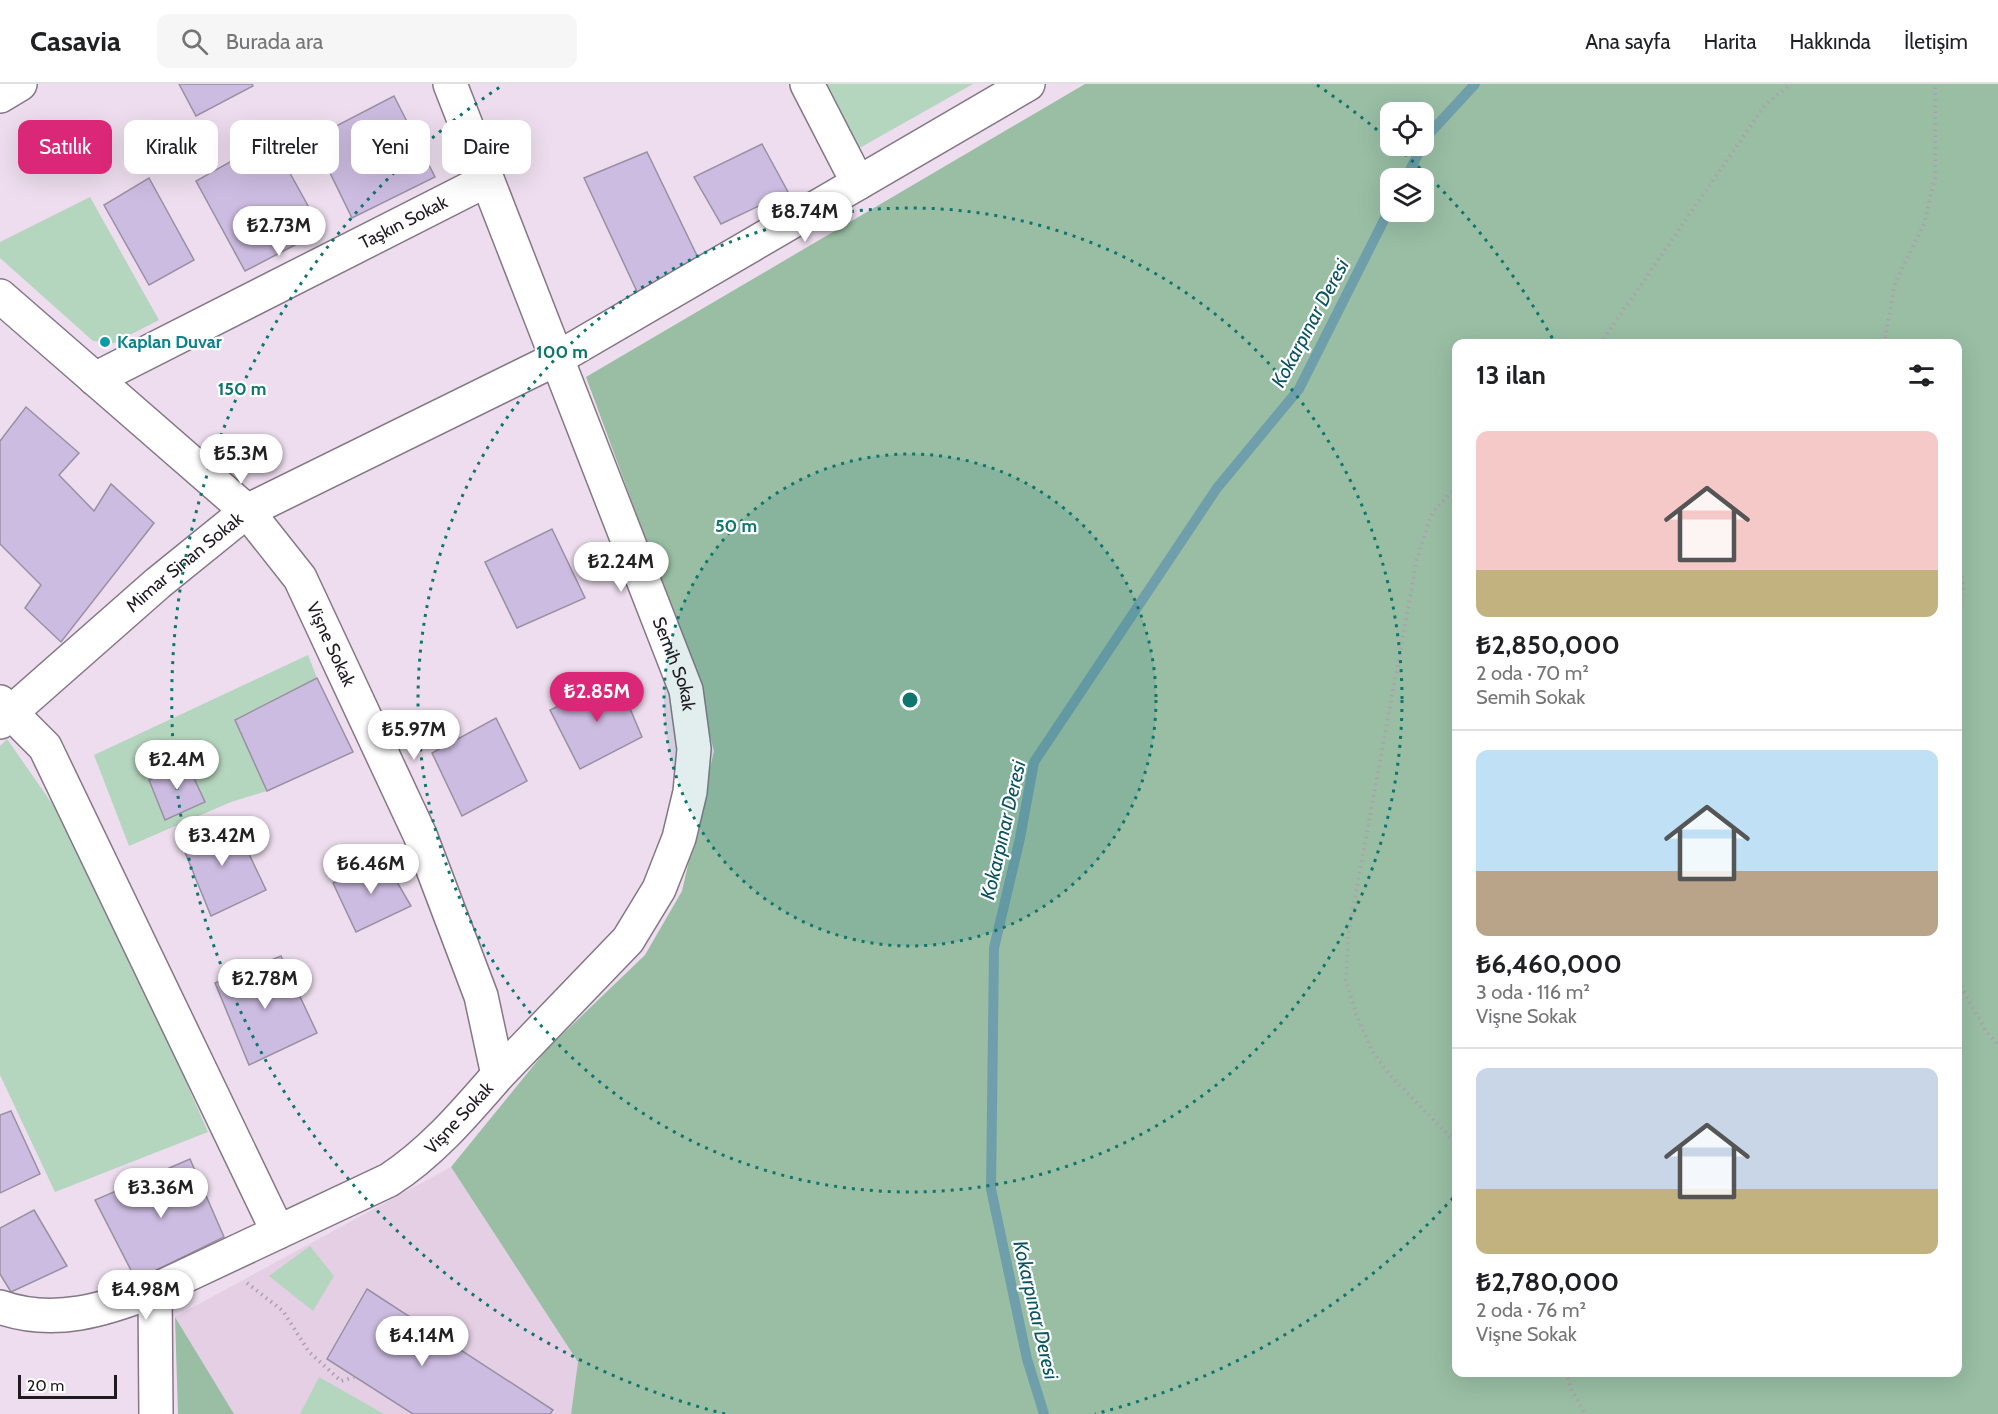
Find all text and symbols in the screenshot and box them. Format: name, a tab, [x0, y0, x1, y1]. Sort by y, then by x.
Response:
search box	[157, 14, 577, 68]
text: Casavia	[30, 24, 121, 58]
icon: search	[178, 25, 211, 58]
text: Burada ara	[226, 28, 323, 55]
text: Ana sayfa	[1585, 29, 1671, 54]
text: Harita	[1704, 29, 1756, 54]
text: Hakkında	[1789, 29, 1871, 54]
text: İletişim	[1904, 29, 1968, 54]
map controls	[1380, 102, 1434, 222]
button: locate	[1380, 102, 1434, 156]
chip: Satılık	[18, 120, 112, 174]
chip: Kiralık	[124, 120, 218, 174]
chip: Filtreler	[230, 120, 339, 174]
chip: Yeni	[351, 120, 430, 174]
chip: Daire	[442, 120, 531, 174]
button: layers	[1380, 168, 1434, 222]
street label: Taşkın Sokak	[356, 190, 452, 254]
pin: ₺8.74M	[756, 192, 854, 243]
text: ₺8.74M	[771, 199, 839, 223]
pin: ₺2.73M	[230, 206, 328, 257]
text: ₺2.73M	[247, 213, 311, 237]
water label: Kokarpınar Deresi	[1266, 254, 1354, 391]
place label: Kaplan Duvar	[117, 331, 222, 353]
marker: Kaplan Duvar	[98, 335, 112, 349]
text: 100 m	[536, 341, 588, 363]
text: 13 ilan	[1476, 359, 1546, 391]
icon: filters	[1905, 359, 1938, 392]
text: 150 m	[218, 378, 266, 400]
pin: ₺5.3M	[199, 434, 283, 485]
text: ₺5.3M	[214, 441, 268, 465]
icon: home	[1653, 470, 1761, 578]
street label: Mimar Sinan Sokak	[122, 507, 248, 617]
text: 50 m	[715, 515, 757, 537]
pin: ₺2.24M	[572, 542, 670, 593]
text: ₺2.24M	[588, 549, 654, 573]
street label: Vişne Sokak	[302, 598, 360, 691]
street label: Semih Sokak	[648, 614, 700, 713]
text: ₺2,850,000	[1476, 629, 1620, 661]
text: 2 oda · 70 m²	[1476, 661, 1589, 685]
pin: ₺2.85M	[548, 672, 646, 723]
text: ₺2.85M	[564, 679, 630, 703]
text: Semih Sokak	[1476, 685, 1585, 709]
centre of rings	[900, 690, 920, 710]
pin: ₺5.97M	[365, 710, 463, 761]
text: ₺5.97M	[382, 717, 446, 741]
pin: ₺2.4M	[135, 740, 219, 791]
text: ₺2.4M	[149, 747, 205, 771]
water label: Kokarpınar Deresi	[975, 757, 1031, 902]
icon: home	[1653, 789, 1761, 897]
pin: ₺3.42M	[173, 816, 271, 867]
text: ₺3.42M	[189, 823, 255, 847]
pin: ₺6.46M	[322, 844, 420, 895]
text: ₺6.46M	[337, 851, 405, 875]
text: ₺6,460,000	[1476, 948, 1622, 980]
pin: ₺2.78M	[216, 959, 314, 1010]
text: ₺2.78M	[232, 966, 298, 990]
text: 3 oda · 116 m²	[1476, 980, 1590, 1004]
text: Vişne Sokak	[1476, 1004, 1577, 1028]
street label: Vişne Sokak	[420, 1077, 499, 1159]
icon: home	[1653, 1107, 1761, 1215]
pin: ₺3.36M	[112, 1168, 210, 1219]
text: ₺3.36M	[128, 1175, 194, 1199]
water label: Kokarpınar Deresi	[1008, 1238, 1064, 1383]
text: ₺2,780,000	[1476, 1266, 1619, 1298]
pin: ₺4.98M	[97, 1270, 195, 1321]
text: ₺4.98M	[112, 1277, 180, 1301]
text: 2 oda · 76 m²	[1476, 1298, 1586, 1322]
pin: ₺4.14M	[373, 1316, 471, 1367]
text: Vişne Sokak	[1476, 1322, 1577, 1346]
text: ₺4.14M	[390, 1323, 454, 1347]
scale bar	[18, 1372, 117, 1400]
text: 20 m	[27, 1376, 64, 1395]

